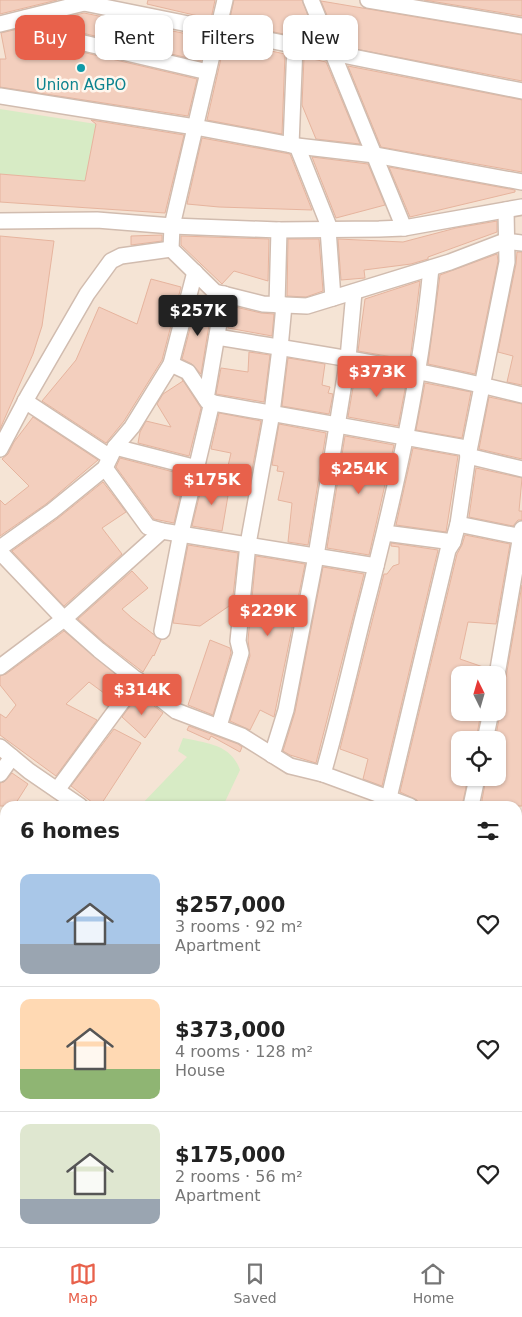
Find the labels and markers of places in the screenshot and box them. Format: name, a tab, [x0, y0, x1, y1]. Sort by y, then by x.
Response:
marker: Union AGPO	[75, 62, 87, 74]
place label: Union AGPO	[36, 76, 126, 94]
pin: $257K	[163, 294, 233, 337]
pin: $373K	[342, 356, 412, 398]
pin: $254K	[324, 452, 394, 495]
pin: $175K	[177, 464, 247, 506]
pin: $229K	[233, 594, 303, 637]
pin: $314K	[107, 674, 177, 716]

